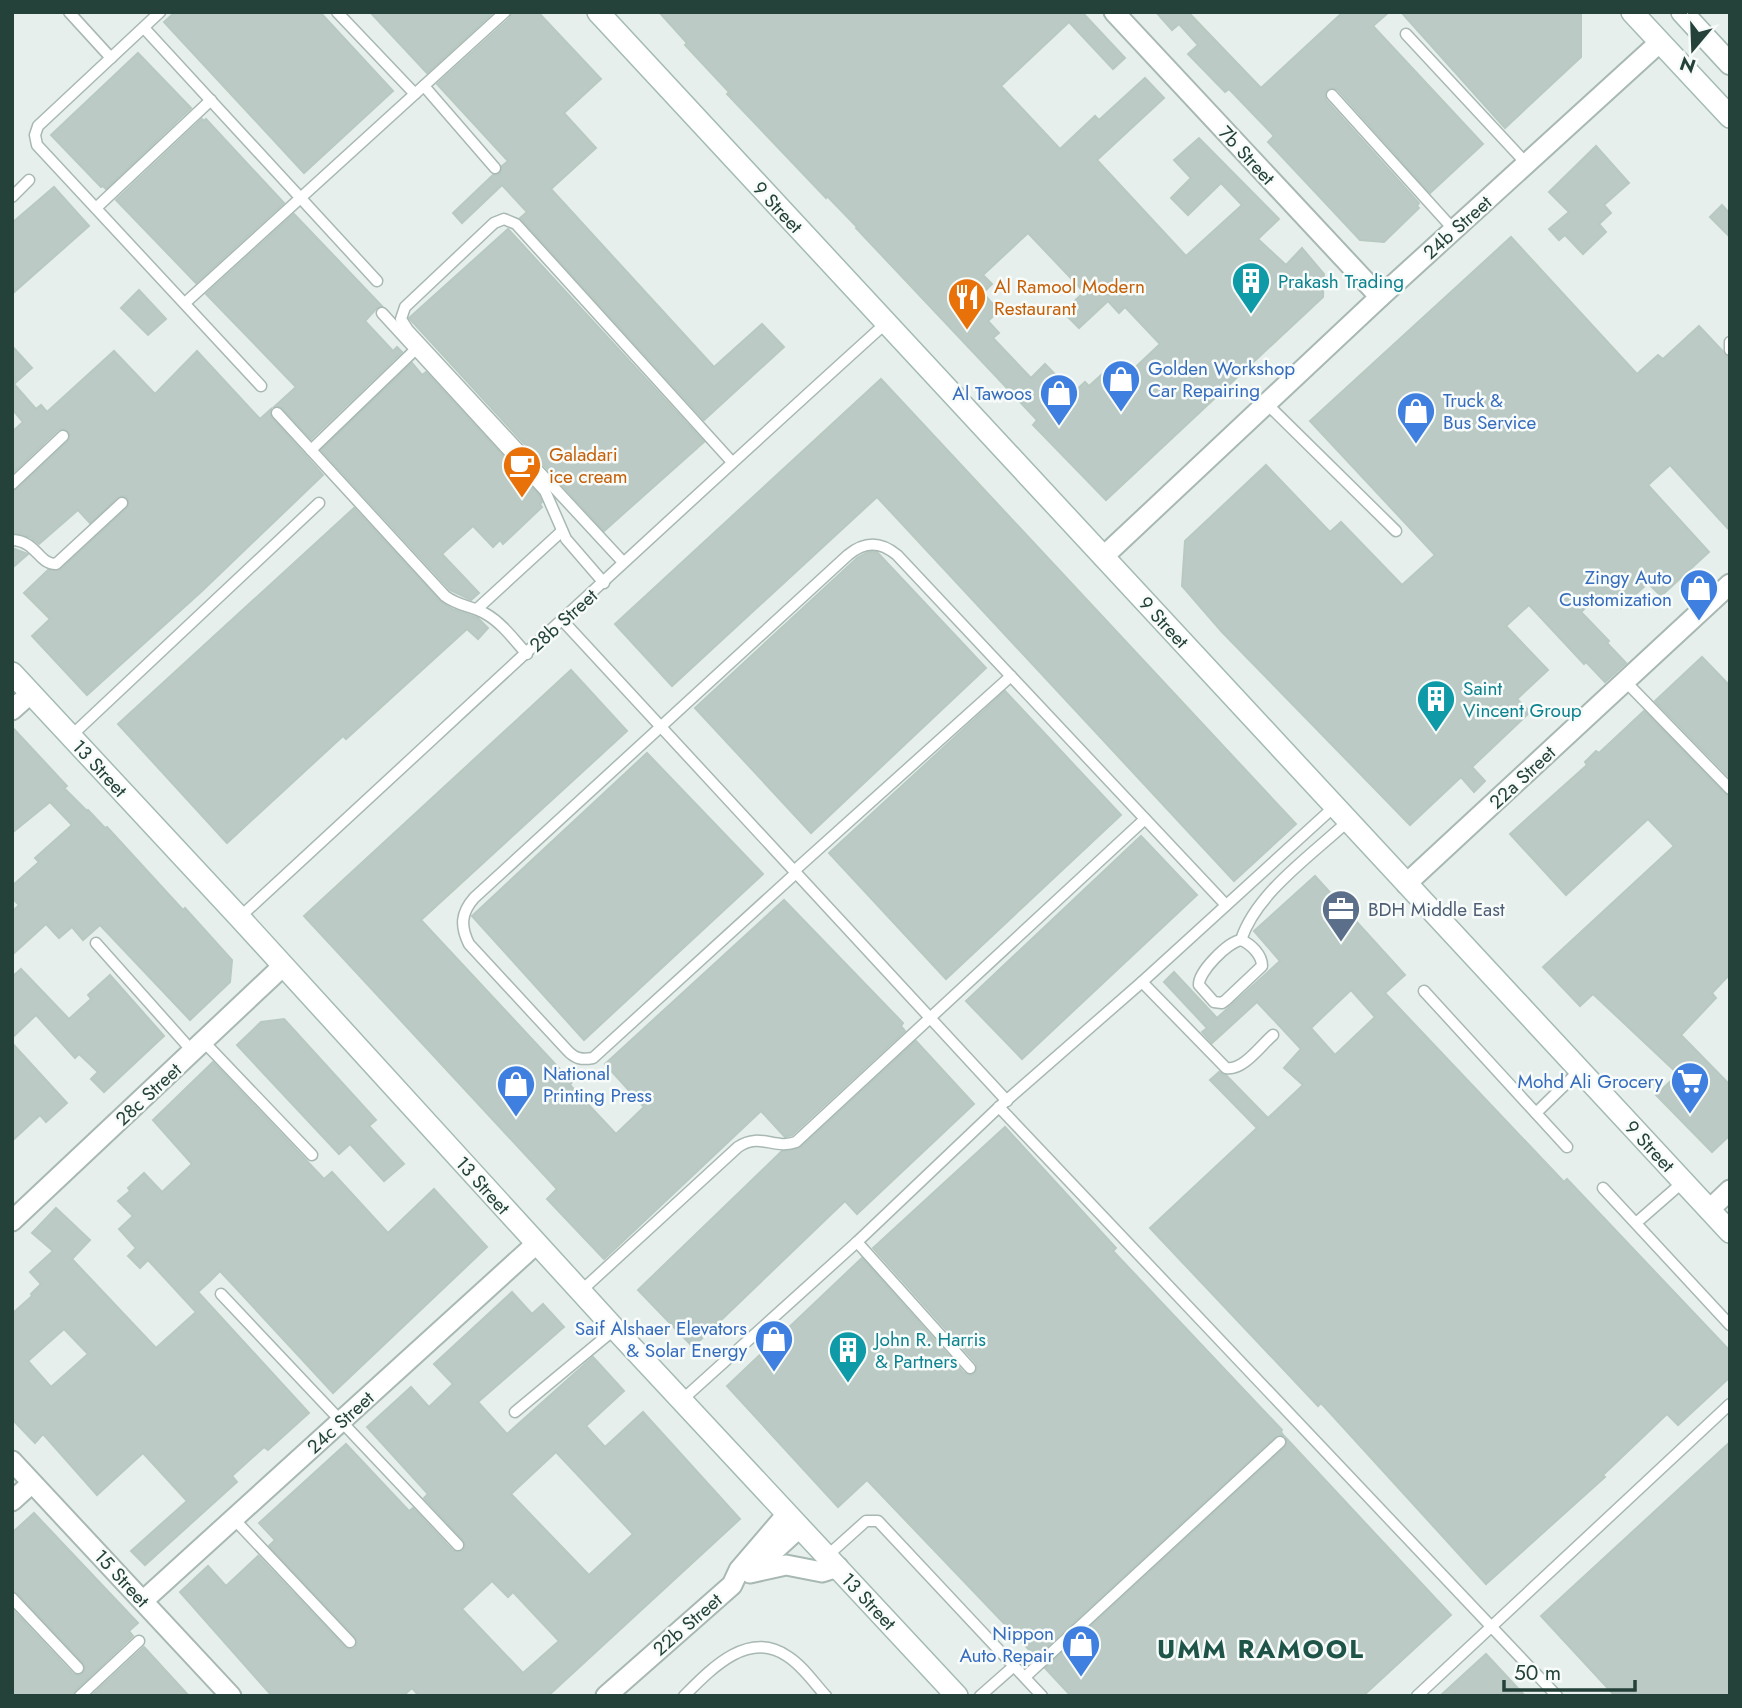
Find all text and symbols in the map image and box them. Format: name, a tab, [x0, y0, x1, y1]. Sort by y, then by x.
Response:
north arrow	[1658, 14, 1728, 84]
text: N	[1676, 49, 1699, 80]
street label: 7b Street	[1212, 120, 1281, 191]
street label: 9 Street	[747, 175, 809, 240]
street label: 24b Street	[1417, 189, 1498, 265]
building icon: Prakash Trading	[1230, 260, 1272, 315]
place label: Prakash Trading	[1278, 268, 1404, 295]
place label: Al Ramool Modern Restaurant	[994, 273, 1145, 322]
restaurant icon: Al Ramool Modern Restaurant	[946, 276, 988, 331]
place label: Golden Workshop Car Repairing	[1148, 355, 1295, 404]
shop icon: Golden Workshop Car Repairing	[1100, 358, 1142, 413]
shop icon: Al Tawoos	[1038, 372, 1080, 427]
place label: Al Tawoos	[952, 380, 1032, 407]
place label: Truck & Bus Service	[1443, 387, 1537, 436]
shop icon: Truck & Bus Service	[1395, 390, 1437, 445]
place label: Galadari ice cream	[549, 441, 628, 490]
cafe icon: Galadari ice cream	[501, 444, 543, 499]
place label: Zingy Auto Customization	[1559, 564, 1672, 613]
shop icon: Zingy Auto Customization	[1678, 567, 1720, 622]
street label: 28b Street	[523, 582, 604, 658]
street label: 9 Street	[1133, 590, 1195, 655]
place label: Saint Vincent Group	[1463, 675, 1582, 724]
building icon: Saint Vincent Group	[1415, 678, 1457, 733]
street label: 13 Street	[66, 734, 134, 803]
street label: 22a Street	[1483, 739, 1562, 815]
office icon: BDH Middle East	[1320, 888, 1362, 943]
place label: BDH Middle East	[1368, 896, 1505, 923]
street label: 28c Street	[109, 1056, 188, 1132]
place label: National Printing Press	[543, 1060, 652, 1109]
supermarket icon: Mohd Ali Grocery	[1669, 1060, 1711, 1115]
shop icon: National Printing Press	[495, 1063, 537, 1118]
place label: Mohd Ali Grocery	[1518, 1068, 1664, 1095]
street label: 9 Street	[1619, 1114, 1681, 1179]
street label: 13 Street	[449, 1150, 516, 1221]
place label: Saif Alshaer Elevators & Solar Energy	[575, 1315, 748, 1364]
shop icon: Saif Alshaer Elevators & Solar Energy	[753, 1318, 795, 1373]
place label: John R. Harris & Partners	[872, 1326, 986, 1375]
building icon: John R. Harris & Partners	[827, 1329, 869, 1384]
street label: 24c Street	[301, 1385, 380, 1460]
street label: 15 Street	[88, 1543, 156, 1614]
street label: 13 Street	[835, 1567, 903, 1636]
street label: 22b Street	[647, 1587, 728, 1662]
place label: Nippon Auto Repair	[959, 1620, 1054, 1669]
shop icon: Nippon Auto Repair	[1060, 1623, 1102, 1678]
district label: UMM RAMOOL	[1157, 1630, 1365, 1668]
scale bar	[1504, 1648, 1635, 1692]
text: 50 m	[1514, 1658, 1561, 1688]

